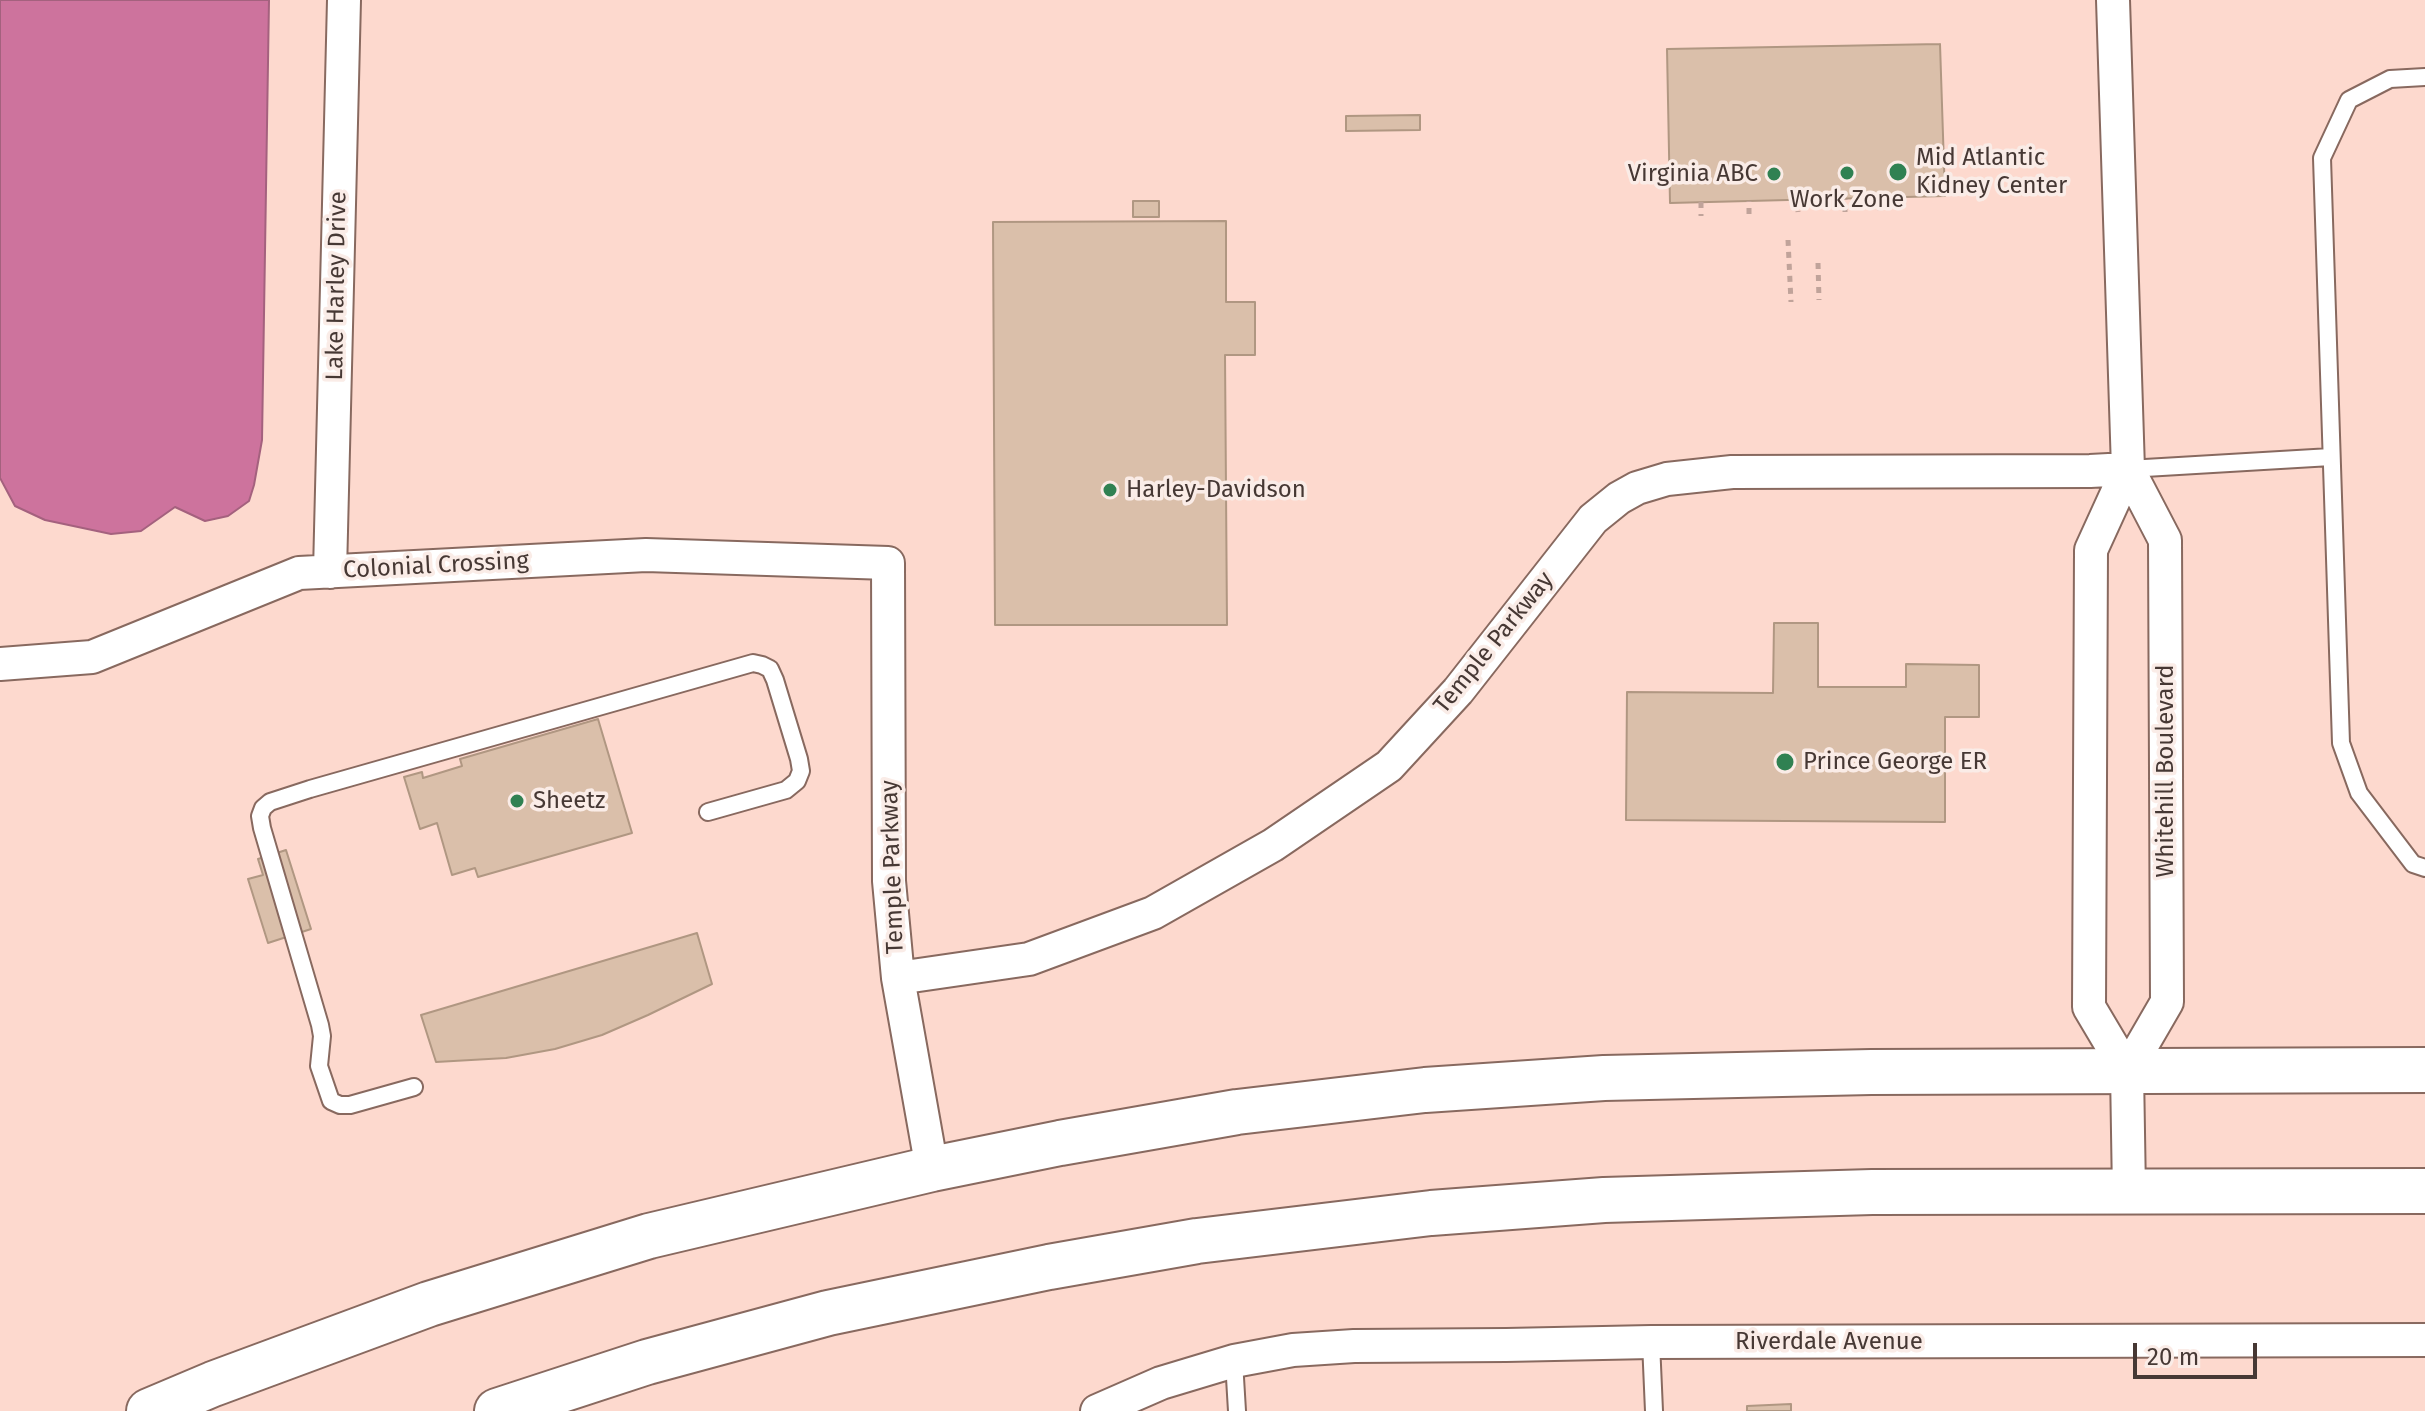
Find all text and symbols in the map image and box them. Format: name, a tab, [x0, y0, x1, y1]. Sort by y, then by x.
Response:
place label: Mid Atlantic Kidney Center	[1916, 144, 2067, 200]
place label: Virginia ABC	[1628, 160, 1758, 188]
marker: Mid Atlantic Kidney Center	[1887, 161, 1909, 183]
marker: Work Zone	[1838, 164, 1856, 182]
marker: Virginia ABC	[1765, 165, 1783, 183]
place label: Work Zone	[1790, 186, 1904, 214]
street label: Lake Harley Drive	[321, 191, 353, 381]
place label: Harley-Davidson	[1126, 476, 1306, 504]
marker: Harley-Davidson	[1101, 481, 1119, 499]
street label: Colonial Crossing	[342, 547, 530, 585]
street label: Temple Parkway	[1428, 566, 1560, 720]
street label: Whitehill Boulevard	[2152, 664, 2180, 878]
place label: Prince George ER	[1803, 748, 1987, 776]
marker: Prince George ER	[1774, 751, 1796, 773]
street label: Temple Parkway	[876, 780, 910, 954]
place label: Sheetz	[533, 787, 605, 815]
marker: Sheetz	[508, 792, 526, 810]
scale bar	[2137, 1327, 2261, 1377]
street label: Riverdale Avenue	[1735, 1328, 1923, 1356]
text: 20 m	[2147, 1343, 2199, 1371]

